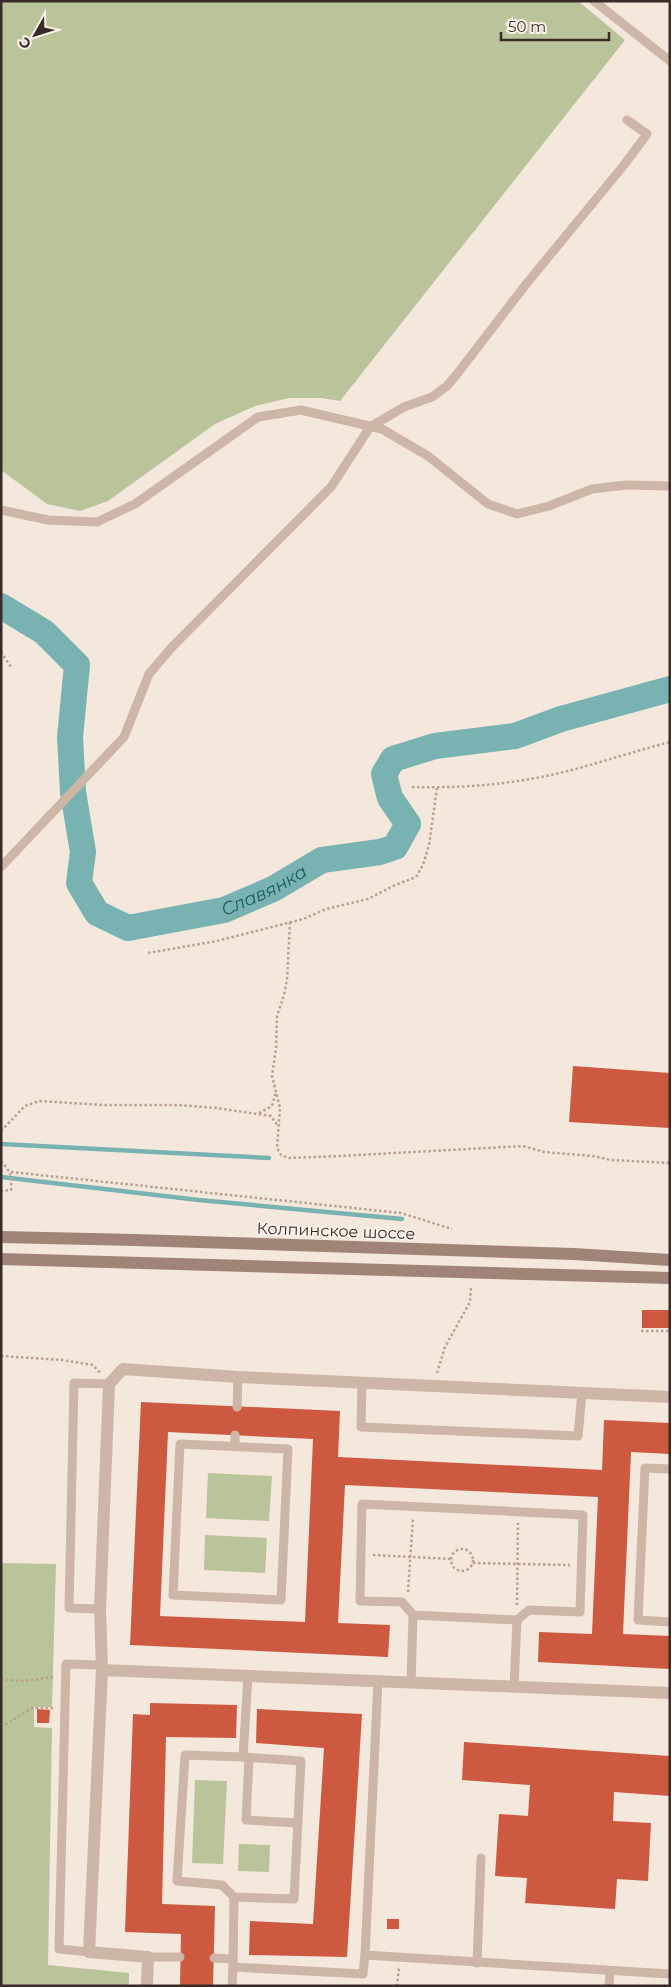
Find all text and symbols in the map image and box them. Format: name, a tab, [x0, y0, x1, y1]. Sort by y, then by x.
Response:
north arrow	[10, 10, 60, 60]
scale bar	[501, 10, 608, 42]
text: 50 m	[508, 17, 546, 36]
text: С	[15, 34, 35, 53]
water label: Славянка	[218, 860, 311, 921]
street label: Колпинское шоссе	[256, 1219, 416, 1243]

